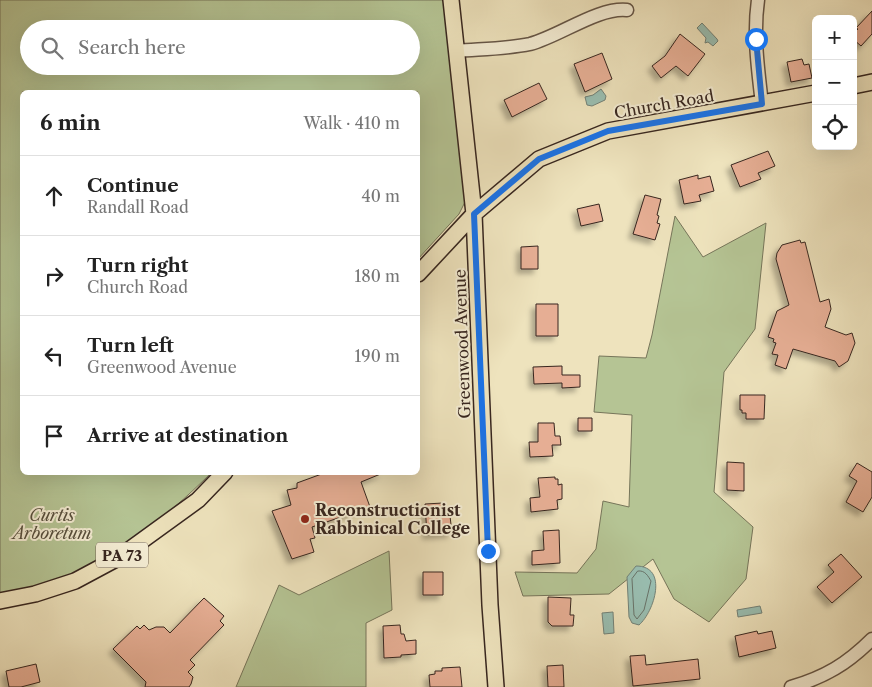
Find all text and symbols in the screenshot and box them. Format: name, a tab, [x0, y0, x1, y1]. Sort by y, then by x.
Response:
map controls	[812, 15, 857, 150]
button: +	[812, 15, 857, 60]
search box	[20, 20, 420, 75]
route start	[745, 28, 768, 51]
icon: search	[38, 34, 66, 62]
text: Search here	[78, 36, 186, 59]
button: −	[812, 60, 857, 105]
street label: Church Road	[613, 85, 716, 123]
button: locate	[812, 105, 857, 150]
text: 6 min	[40, 110, 101, 135]
text: Walk · 410 m	[303, 113, 400, 133]
text: Continue	[87, 174, 179, 197]
icon: ahead	[40, 182, 68, 210]
text: 40 m	[361, 186, 400, 206]
text: Randall Road	[87, 197, 189, 217]
text: Turn right	[87, 254, 188, 277]
icon: right	[40, 262, 68, 290]
text: 180 m	[354, 266, 400, 286]
street label: Greenwood Avenue	[449, 269, 475, 419]
text: Church Road	[87, 277, 188, 297]
text: Turn left	[87, 334, 174, 357]
icon: left	[40, 342, 68, 370]
text: 190 m	[355, 346, 400, 366]
text: Greenwood Avenue	[87, 357, 237, 377]
icon: arrive	[40, 422, 68, 450]
text: Arrive at destination	[87, 424, 288, 447]
place label: Reconstructionist Rabbinical College	[315, 500, 471, 538]
park label: Curtis Arboretum	[10, 505, 91, 543]
marker: Reconstructionist Rabbinical College	[299, 513, 311, 525]
route end	[477, 540, 500, 563]
road number: PA 73	[96, 542, 148, 568]

